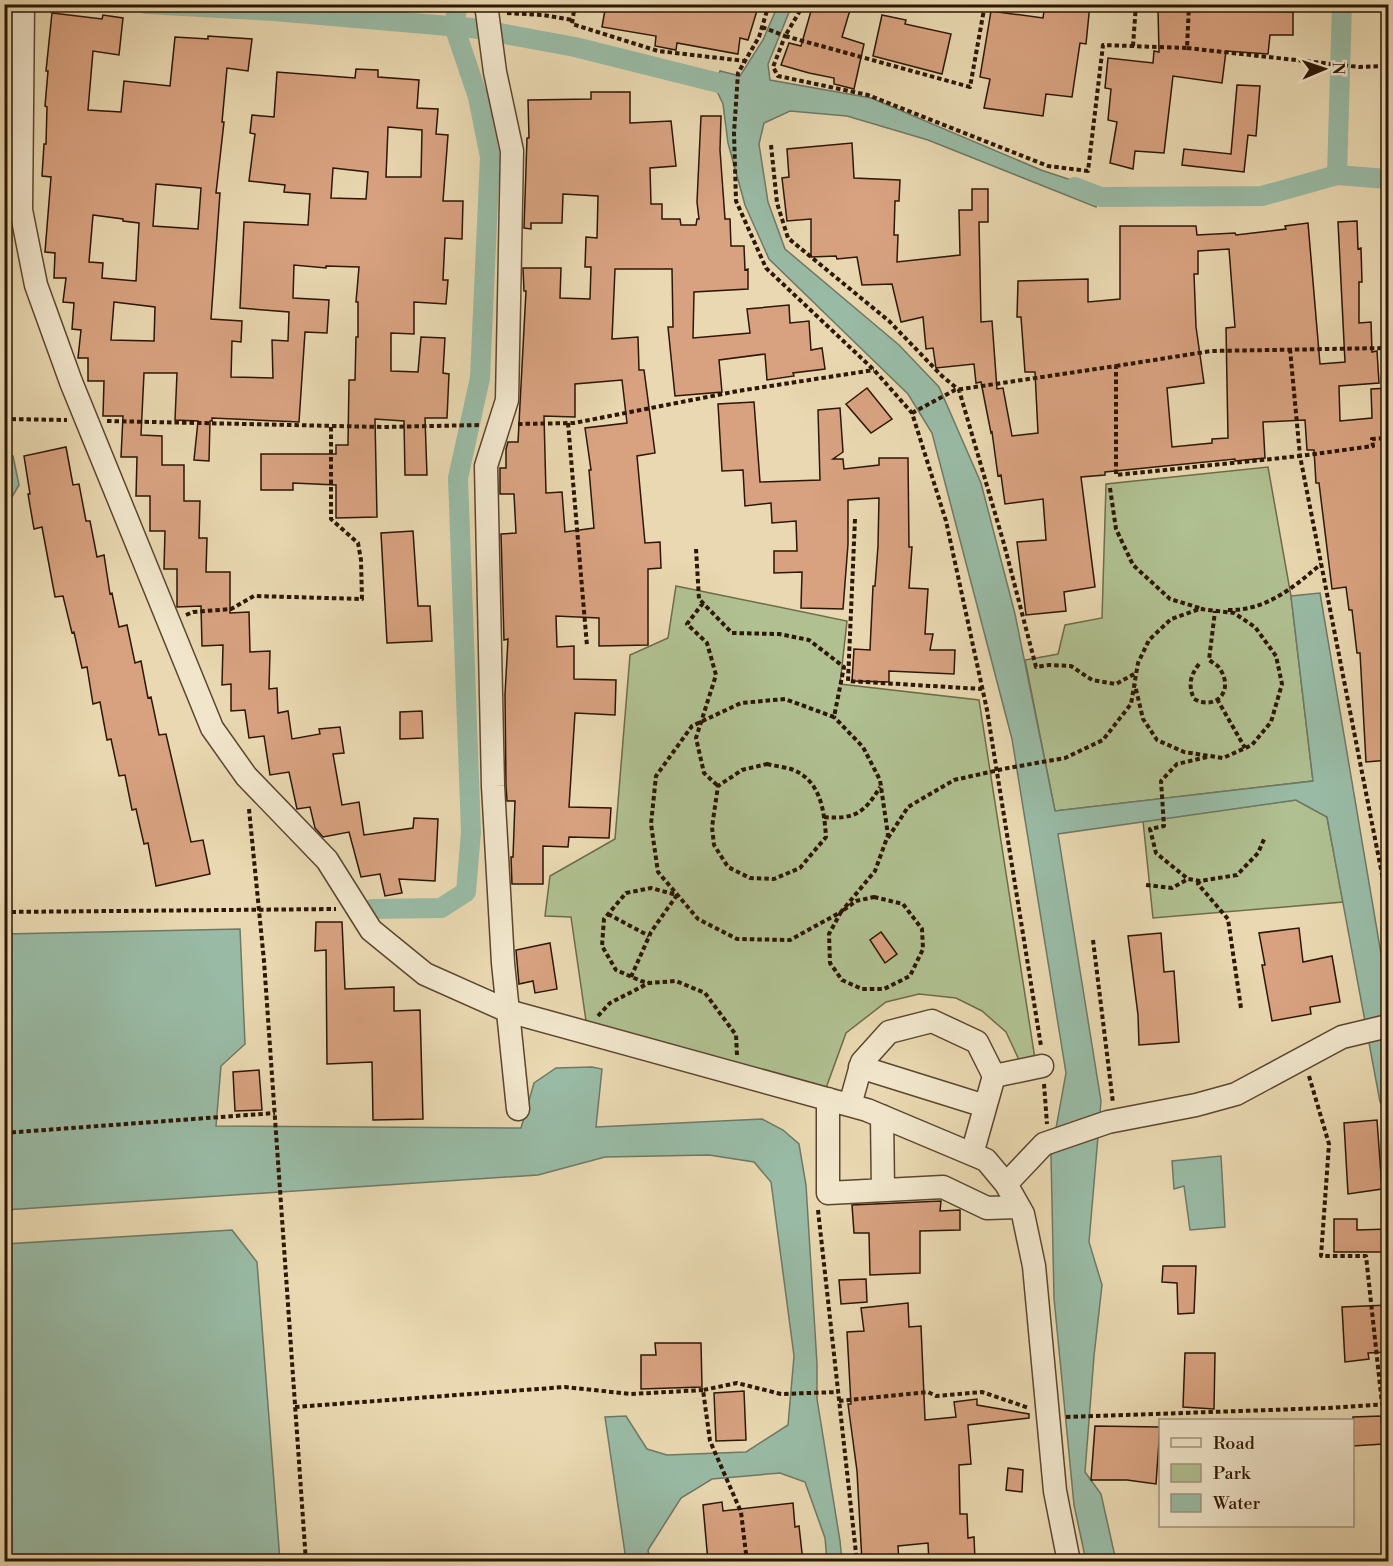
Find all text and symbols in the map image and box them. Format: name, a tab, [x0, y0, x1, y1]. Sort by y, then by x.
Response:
north arrow	[1294, 39, 1354, 99]
text: N	[1328, 62, 1348, 76]
legend	[1159, 1419, 1354, 1527]
text: Road	[1213, 1432, 1256, 1455]
text: Park	[1213, 1462, 1252, 1485]
text: Water	[1212, 1492, 1261, 1515]

